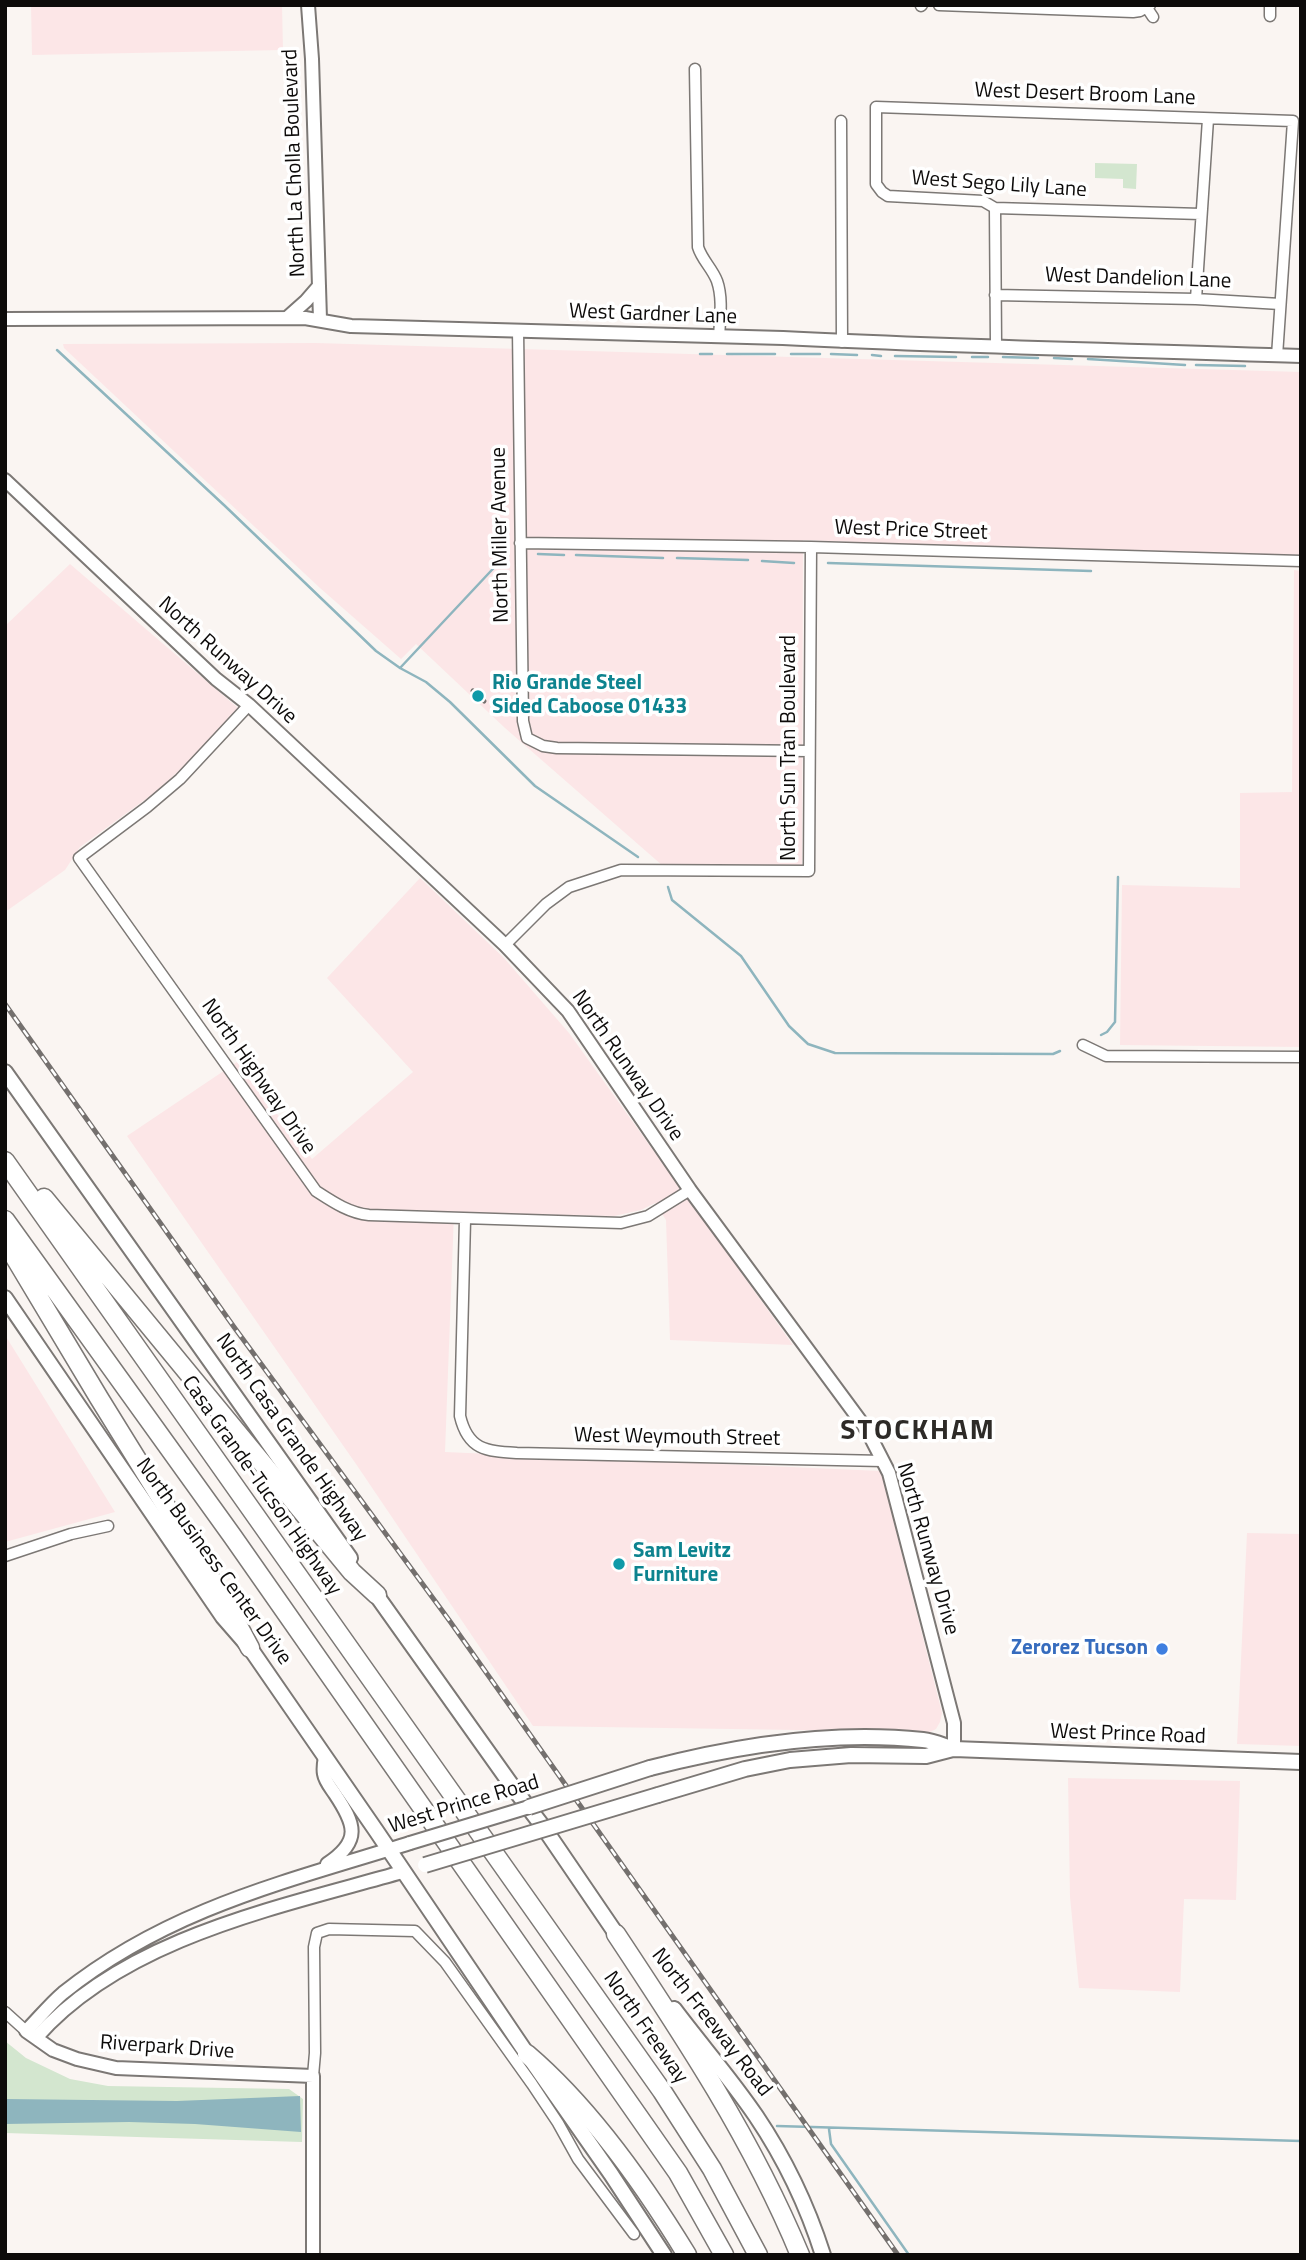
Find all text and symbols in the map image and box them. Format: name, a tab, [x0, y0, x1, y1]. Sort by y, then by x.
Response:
street label: North La Cholla Boulevard	[278, 48, 312, 278]
street label: West Desert Broom Lane	[974, 79, 1196, 111]
street label: West Sego Lily Lane	[910, 166, 1088, 204]
street label: West Dandelion Lane	[1044, 263, 1232, 295]
street label: West Gardner Lane	[568, 299, 738, 331]
street label: North Miller Avenue	[487, 447, 515, 623]
street label: West Price Street	[834, 516, 988, 546]
street label: North Runway Drive	[152, 592, 302, 730]
street label: North Sun Tran Boulevard	[777, 635, 803, 861]
place label: Rio Grande Steel Sided Caboose 01433	[492, 671, 687, 721]
marker: Rio Grande Steel Sided Caboose 01433	[470, 688, 486, 704]
street label: North Runway Drive	[566, 986, 688, 1146]
street label: North Highway Drive	[195, 995, 321, 1159]
street label: North Casa Grande Highway	[210, 1329, 372, 1547]
street label: Casa Grande-Tucson Highway	[176, 1372, 346, 1600]
district label: STOCKHAM	[841, 1415, 995, 1449]
street label: West Weymouth Street	[574, 1424, 780, 1452]
street label: North Business Center Drive	[130, 1454, 296, 1670]
street label: North Runway Drive	[890, 1460, 964, 1638]
place label: Sam Levitz Furniture	[633, 1539, 731, 1589]
marker: Sam Levitz Furniture	[611, 1556, 627, 1572]
place label: Zerorez Tucson	[1011, 1636, 1148, 1662]
marker: Zerorez Tucson	[1154, 1641, 1170, 1657]
street label: West Prince Road	[1050, 1720, 1206, 1750]
street label: West Prince Road	[386, 1770, 542, 1840]
street label: North Freeway Road	[645, 1944, 777, 2102]
street label: North Freeway	[597, 1967, 693, 2089]
street label: Riverpark Drive	[99, 2031, 235, 2065]

